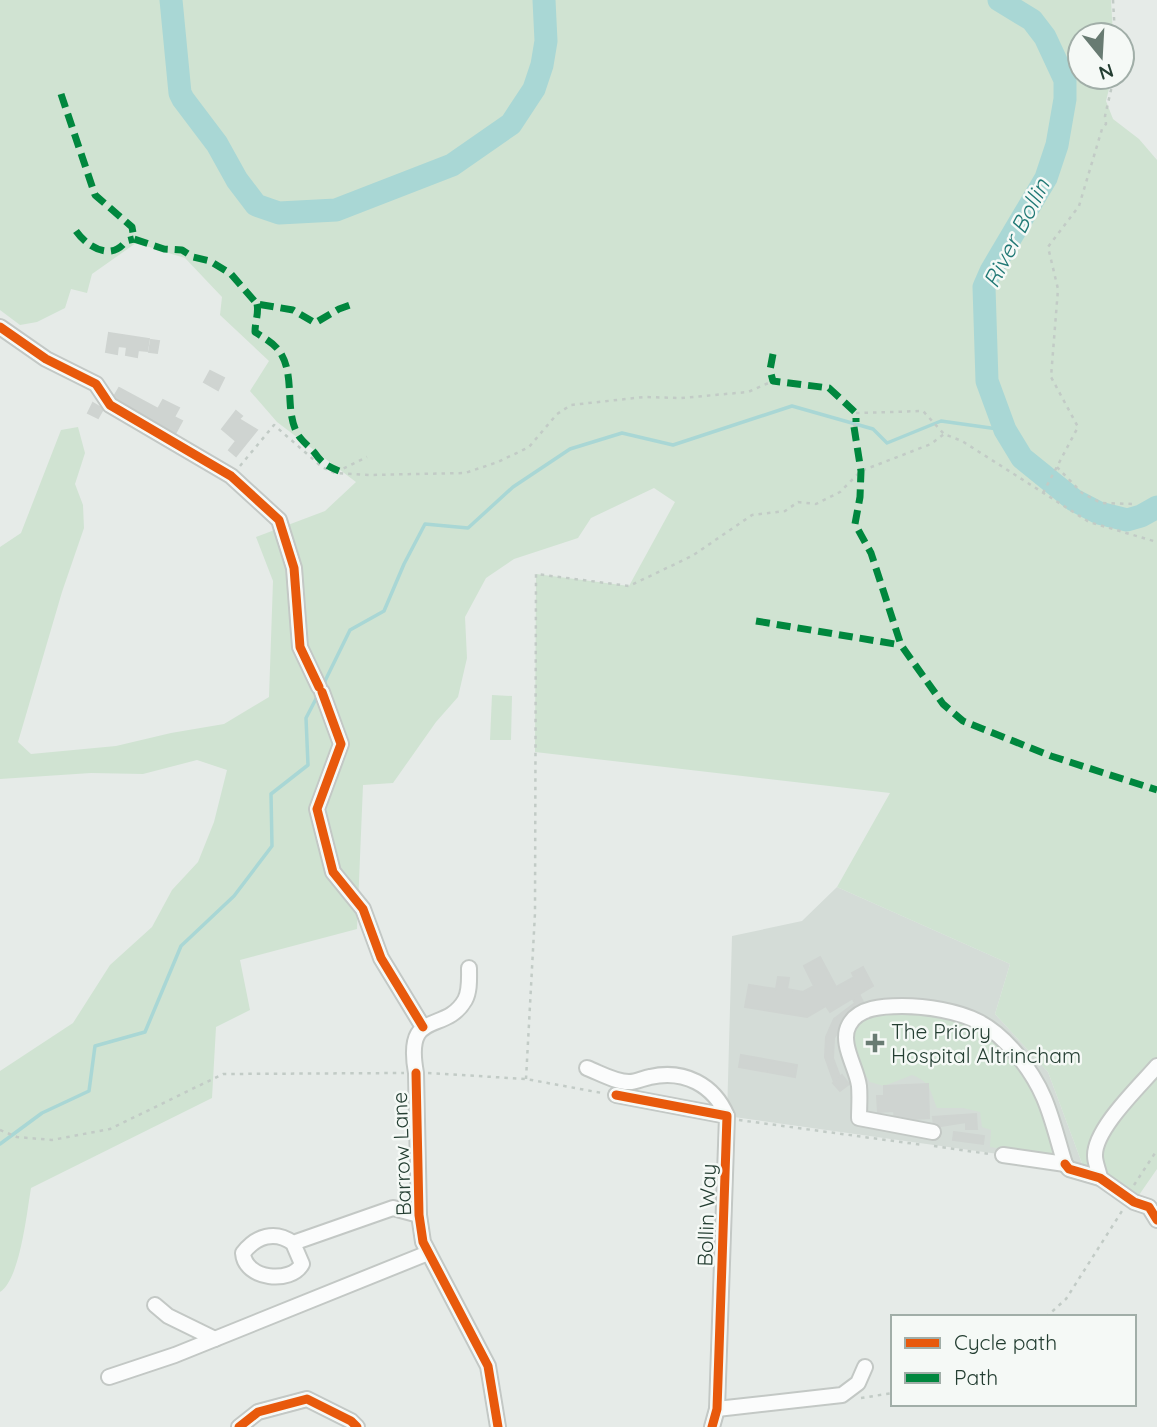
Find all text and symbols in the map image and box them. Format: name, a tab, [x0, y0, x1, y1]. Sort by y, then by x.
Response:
north arrow	[1066, 21, 1136, 91]
text: N	[1096, 59, 1117, 86]
water label: River Bollin	[976, 173, 1056, 292]
place label: The Priory Hospital Altrincham	[891, 1018, 1081, 1068]
marker: The Priory Hospital Altrincham	[865, 1033, 885, 1053]
street label: Barrow Lane	[386, 1091, 416, 1217]
street label: Bollin Way	[691, 1163, 721, 1267]
legend	[891, 1315, 1136, 1406]
text: Cycle path	[954, 1329, 1057, 1355]
text: Path	[954, 1364, 998, 1390]

